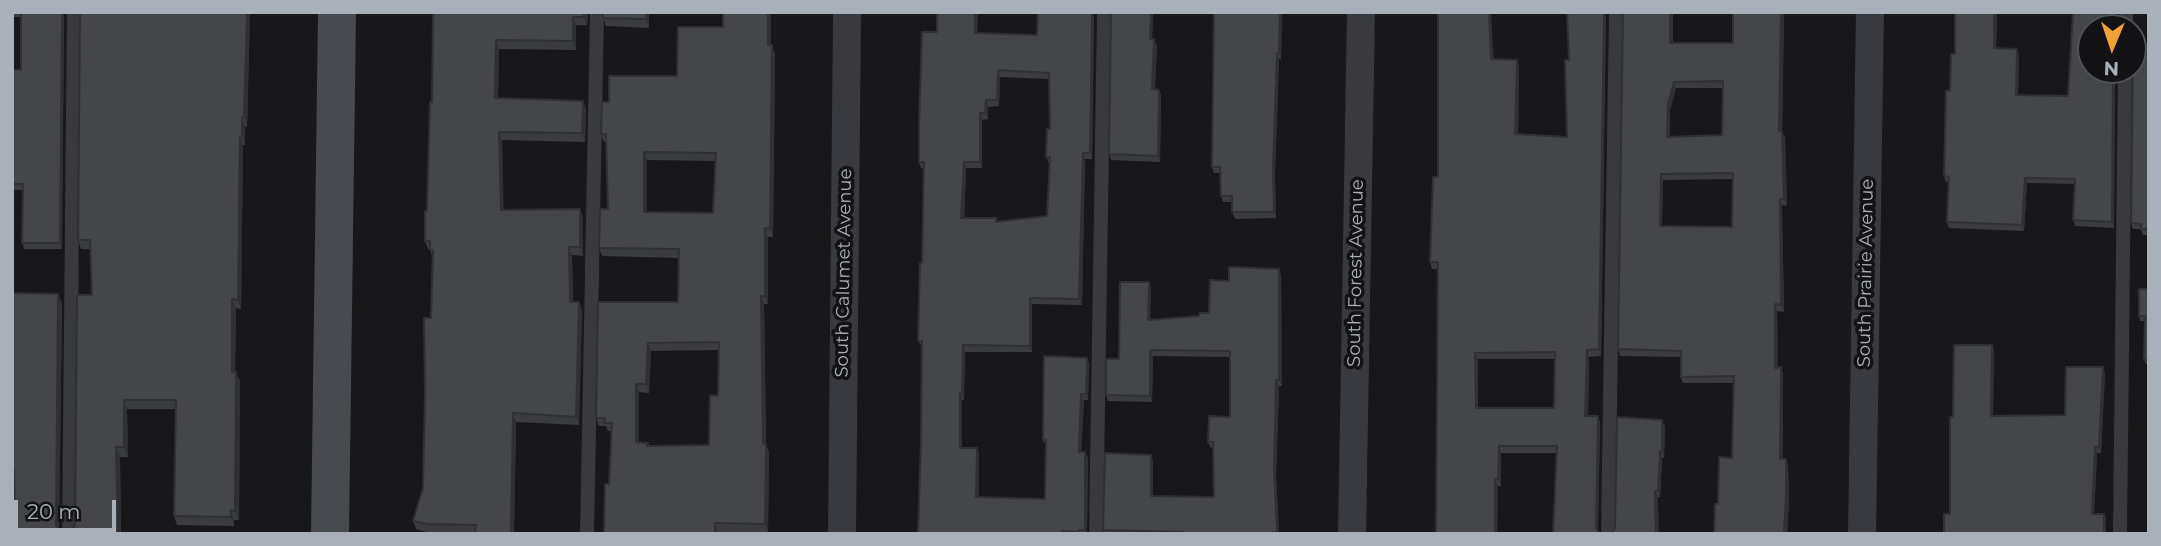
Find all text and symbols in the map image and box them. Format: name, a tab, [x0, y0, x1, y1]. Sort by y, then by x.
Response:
north arrow	[2077, 14, 2147, 84]
text: N	[2103, 57, 2119, 80]
street label: South Calumet Avenue	[831, 168, 857, 378]
street label: South Forest Avenue	[1344, 179, 1368, 367]
street label: South Prairie Avenue	[1854, 179, 1878, 367]
scale bar	[18, 486, 119, 530]
text: 20 m	[27, 499, 81, 524]

